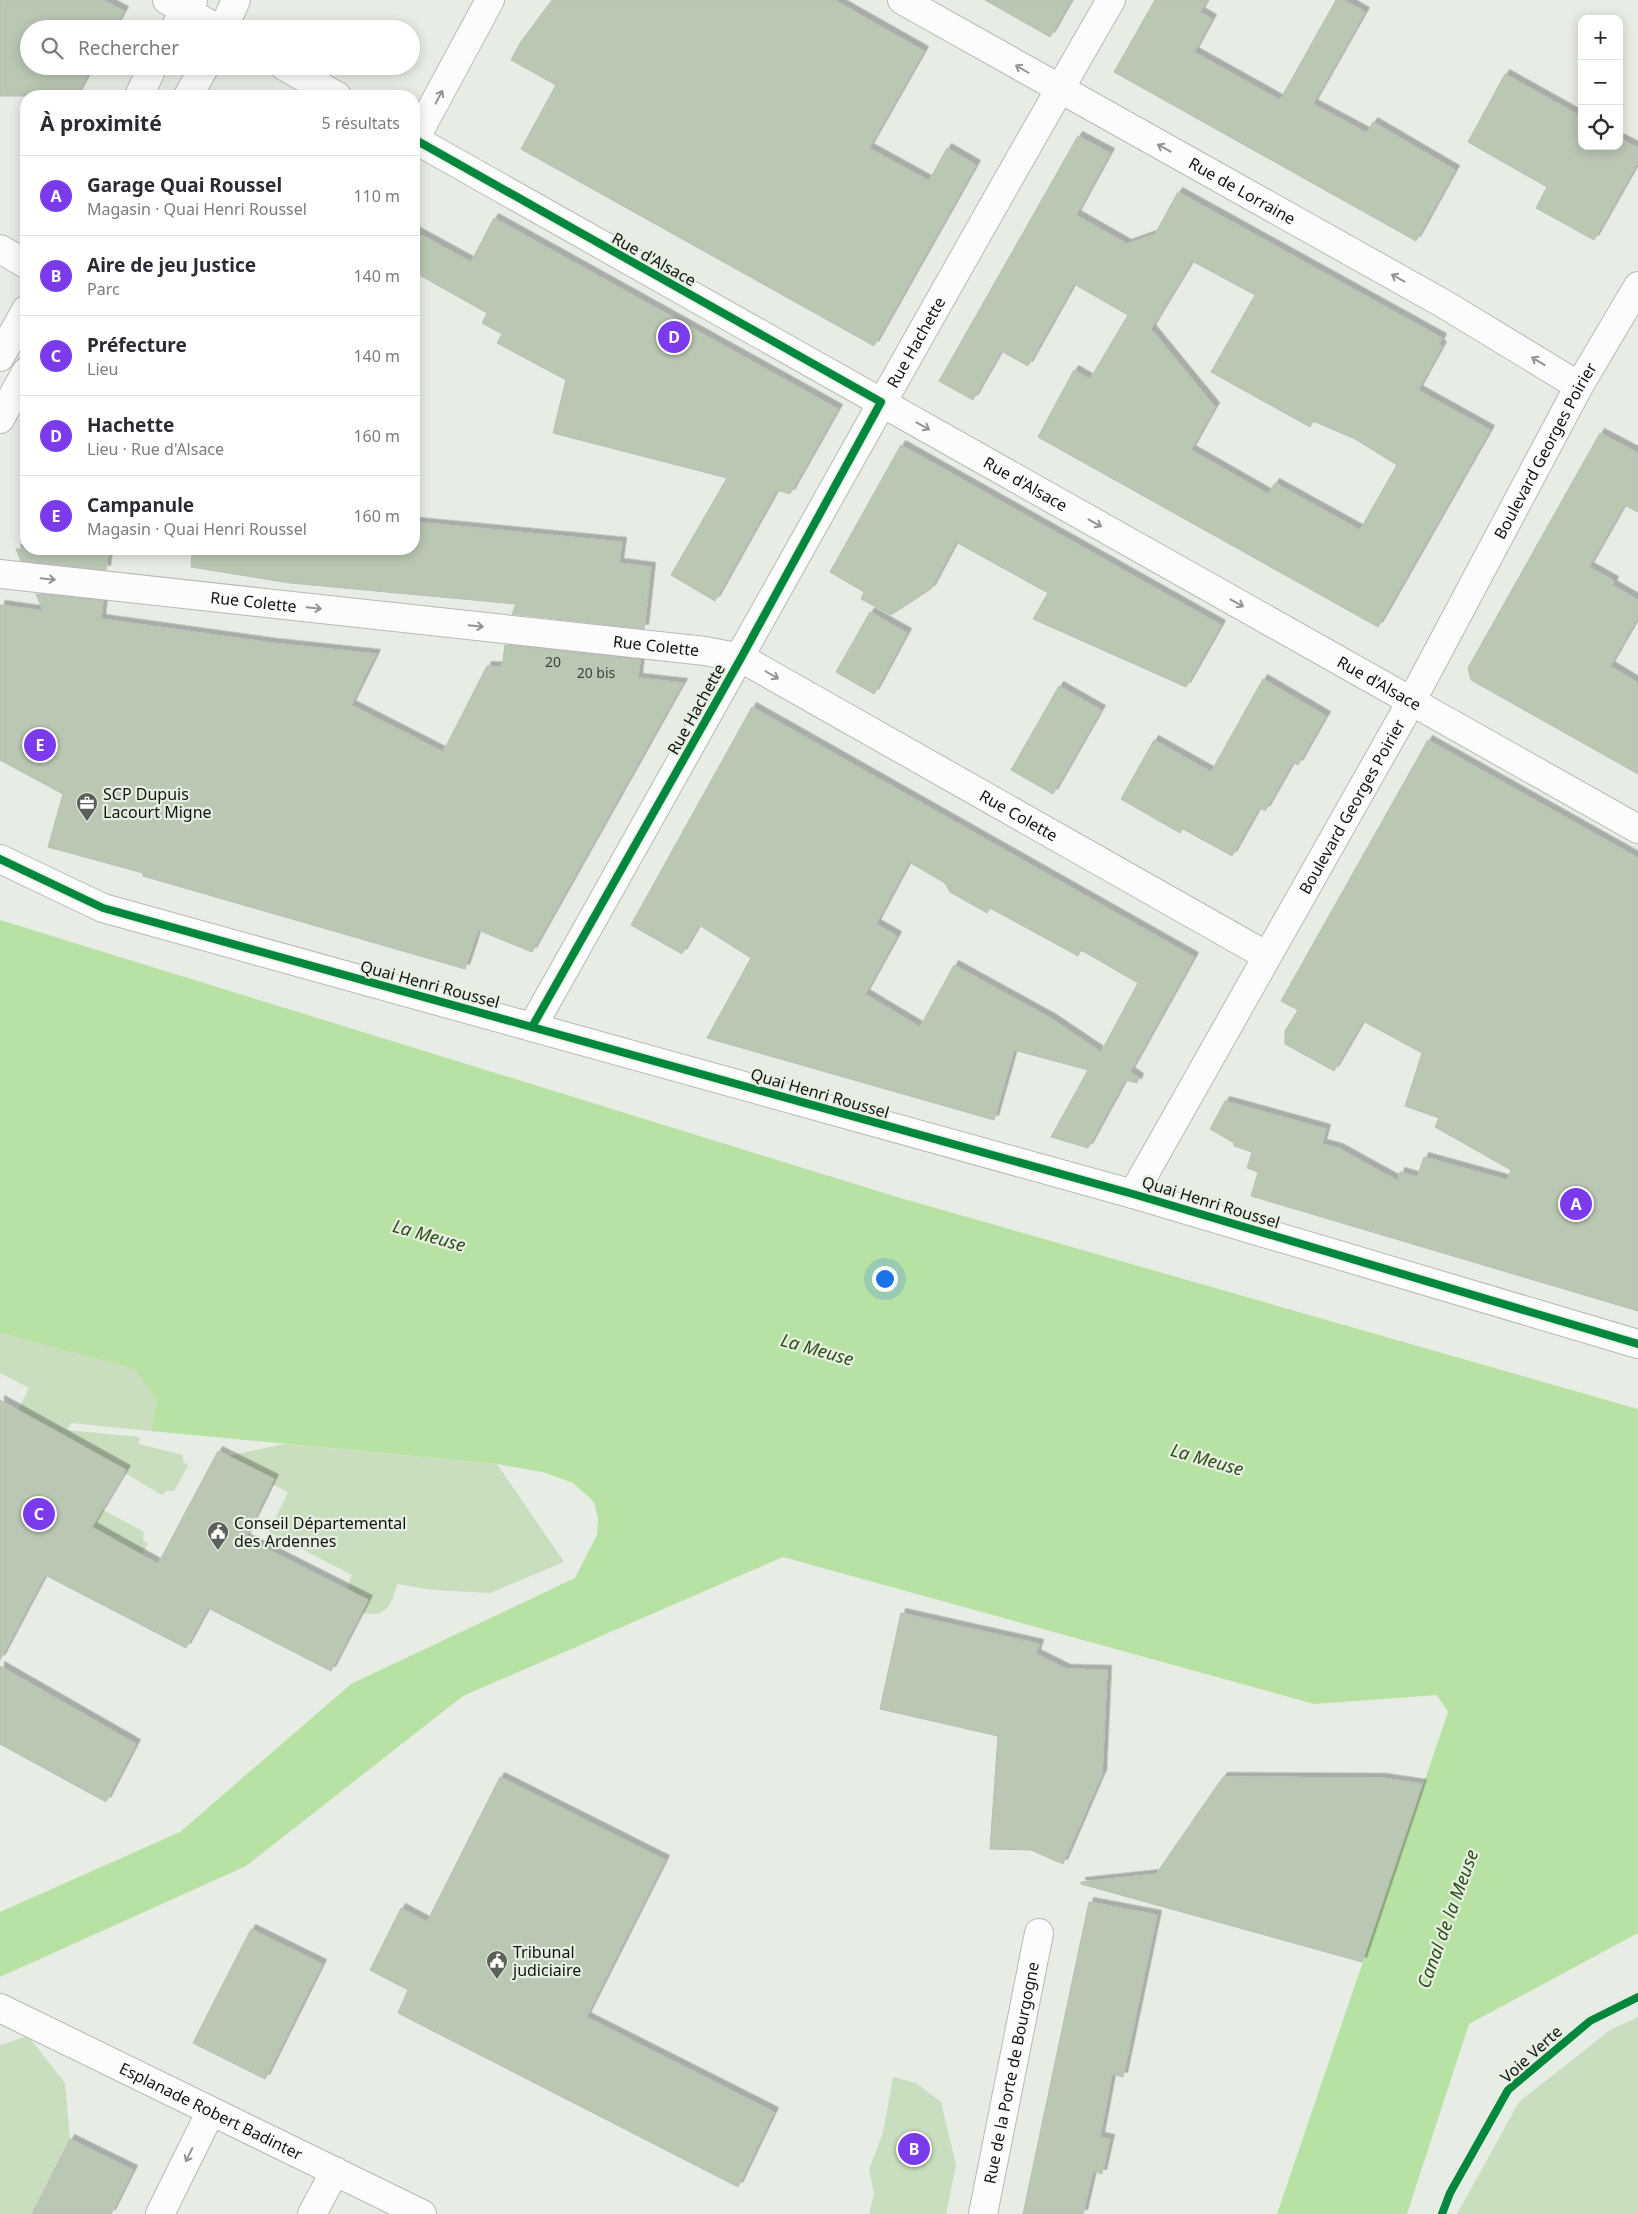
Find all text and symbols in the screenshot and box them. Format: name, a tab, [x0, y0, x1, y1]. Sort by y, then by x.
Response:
map controls	[1578, 15, 1623, 150]
button: +	[1578, 15, 1623, 60]
search box	[20, 20, 420, 75]
icon: search	[38, 34, 66, 62]
text: Rechercher	[78, 35, 179, 61]
button: −	[1578, 60, 1623, 105]
one-way arrow	[1016, 63, 1030, 73]
one-way arrow	[435, 90, 444, 105]
button: locate	[1578, 105, 1623, 150]
text: À proximité	[40, 109, 162, 137]
text: 5 résultats	[322, 112, 400, 134]
one-way arrow	[1157, 143, 1172, 152]
street label: Rue de Lorraine	[1185, 152, 1299, 230]
text: Garage Quai Roussel	[87, 172, 282, 198]
text: A	[50, 185, 62, 207]
text: 110 m	[353, 185, 400, 207]
text: Magasin · Quai Henri Roussel	[87, 198, 307, 220]
street label: Rue d'Alsace	[608, 227, 700, 291]
text: Aire de jeu Justice	[87, 252, 256, 278]
text: B	[51, 265, 61, 287]
text: 140 m	[353, 265, 400, 287]
one-way arrow	[1391, 273, 1405, 283]
text: Parc	[87, 278, 120, 300]
street label: Rue Hachette	[882, 293, 950, 392]
pin: D	[658, 318, 690, 356]
text: Préfecture	[87, 332, 187, 358]
text: C	[51, 345, 61, 367]
text: 140 m	[353, 345, 400, 367]
one-way arrow	[1531, 355, 1545, 365]
text: Lieu	[87, 358, 118, 380]
street label: Boulevard Georges Poirier	[1489, 358, 1602, 543]
text: Hachette	[87, 412, 174, 438]
one-way arrow	[916, 422, 930, 432]
text: D	[50, 425, 62, 447]
text: 160 m	[353, 425, 400, 447]
text: Lieu · Rue d'Alsace	[87, 438, 224, 460]
street label: Rue d'Alsace	[980, 451, 1071, 516]
text: Campanule	[87, 492, 194, 518]
text: E	[52, 505, 60, 527]
text: 160 m	[353, 505, 400, 527]
text: Magasin · Quai Henri Roussel	[87, 518, 307, 540]
one-way arrow	[1088, 519, 1102, 529]
one-way arrow	[40, 574, 56, 584]
street label: Rue Colette	[209, 586, 298, 617]
one-way arrow	[1229, 599, 1244, 609]
one-way arrow	[306, 603, 322, 613]
one-way arrow	[468, 621, 484, 631]
street label: Rue Colette	[612, 630, 700, 661]
street label: Rue d'Alsace	[1333, 651, 1425, 716]
house number: 20	[545, 652, 561, 671]
street label: Rue Hachette	[662, 659, 730, 759]
house number: 20 bis	[577, 663, 616, 682]
one-way arrow	[764, 671, 778, 681]
street label: Boulevard Georges Poirier	[1294, 715, 1410, 898]
pin: E	[24, 726, 56, 764]
place label: SCP Dupuis Lacourt Migne	[103, 783, 212, 823]
street label: Rue Colette	[976, 784, 1062, 846]
office icon: SCP Dupuis Lacourt Migne	[75, 791, 99, 822]
street label: Quai Henri Roussel	[358, 955, 502, 1013]
street label: Quai Henri Roussel	[748, 1063, 892, 1123]
street label: Quai Henri Roussel	[1139, 1171, 1283, 1233]
pin: A	[1560, 1185, 1592, 1223]
water label: La Meuse	[390, 1213, 469, 1257]
your location	[872, 1266, 898, 1292]
water label: La Meuse	[778, 1327, 857, 1371]
water label: La Meuse	[1168, 1437, 1247, 1481]
pin: C	[23, 1495, 55, 1533]
place label: Conseil Départemental des Ardennes	[234, 1512, 406, 1552]
public building icon: Conseil Départemental des Ardennes	[206, 1520, 230, 1551]
water label: Canal de la Meuse	[1411, 1846, 1483, 1991]
place label: Tribunal judiciaire	[512, 1941, 581, 1981]
public building icon: Tribunal judiciaire	[485, 1949, 509, 1980]
street label: Rue de la Porte de Bourgogne	[978, 1960, 1044, 2186]
street label: Voie Verte	[1495, 2020, 1567, 2088]
street label: Esplanade Robert Badinter	[116, 2057, 307, 2165]
pin: B	[898, 2130, 930, 2168]
one-way arrow	[184, 2147, 193, 2162]

